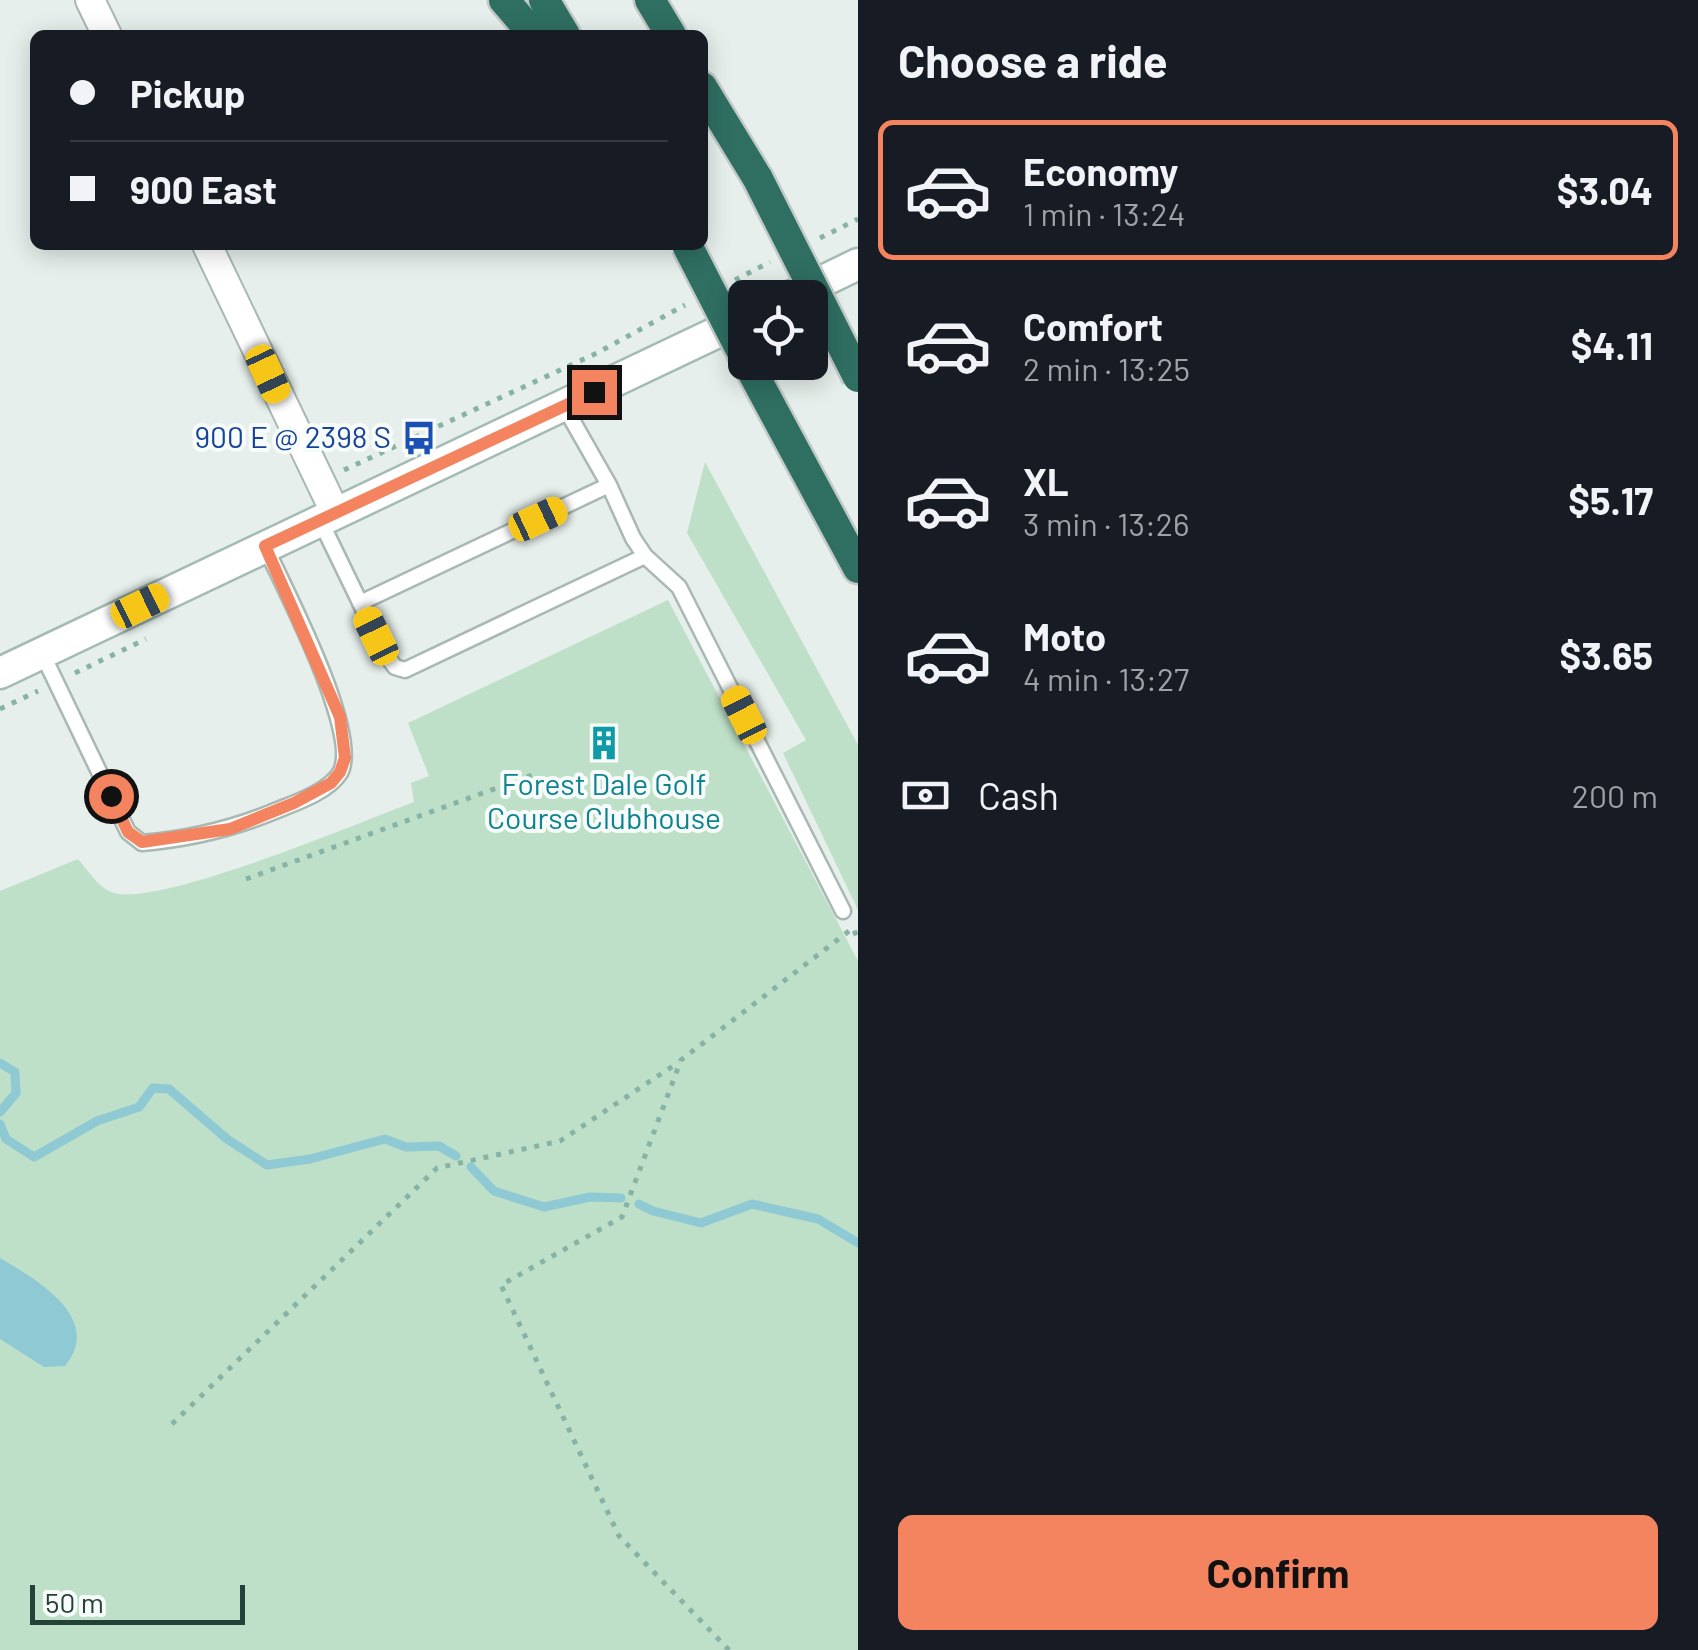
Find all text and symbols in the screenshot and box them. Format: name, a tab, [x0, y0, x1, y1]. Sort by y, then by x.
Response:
text: Choose a ride	[898, 33, 1168, 87]
text: Pickup	[130, 70, 245, 116]
icon: car	[903, 145, 993, 235]
text: Economy	[1023, 148, 1178, 194]
text: 900 East	[130, 166, 277, 212]
text: $3.04	[1557, 167, 1653, 213]
text: 1 min · 13:24	[1023, 194, 1185, 232]
map controls	[728, 280, 828, 380]
button: locate	[728, 280, 828, 380]
icon: car	[903, 300, 993, 390]
text: Comfort	[1023, 303, 1163, 349]
text: $4.11	[1571, 322, 1653, 368]
car	[242, 340, 294, 408]
text: 2 min · 13:25	[1023, 349, 1190, 387]
route end	[572, 370, 617, 415]
place label: 900 E @ 2398 S	[194, 418, 391, 454]
bus stop icon: 900 E @ 2398 S	[400, 419, 438, 457]
icon: car	[903, 455, 993, 545]
text: XL	[1023, 458, 1069, 504]
text: $5.17	[1568, 477, 1653, 523]
car	[504, 493, 572, 545]
text: 3 min · 13:26	[1023, 504, 1189, 542]
car	[106, 579, 174, 633]
car	[349, 602, 403, 670]
icon: car	[903, 610, 993, 700]
text: Moto	[1023, 613, 1106, 659]
text: $3.65	[1560, 632, 1653, 678]
text: 4 min · 13:27	[1023, 659, 1189, 697]
car	[717, 681, 771, 749]
building icon: Forest Dale Golf Course Clubhouse	[585, 724, 623, 762]
place label: Forest Dale Golf Course Clubhouse	[487, 765, 721, 835]
icon: cash	[898, 768, 953, 823]
text: Cash	[978, 772, 1059, 818]
route start	[89, 774, 134, 819]
text: 200 m	[1572, 776, 1658, 814]
button: Confirm	[898, 1515, 1658, 1630]
scale bar	[30, 1580, 245, 1624]
text: 50 m	[45, 1585, 104, 1619]

